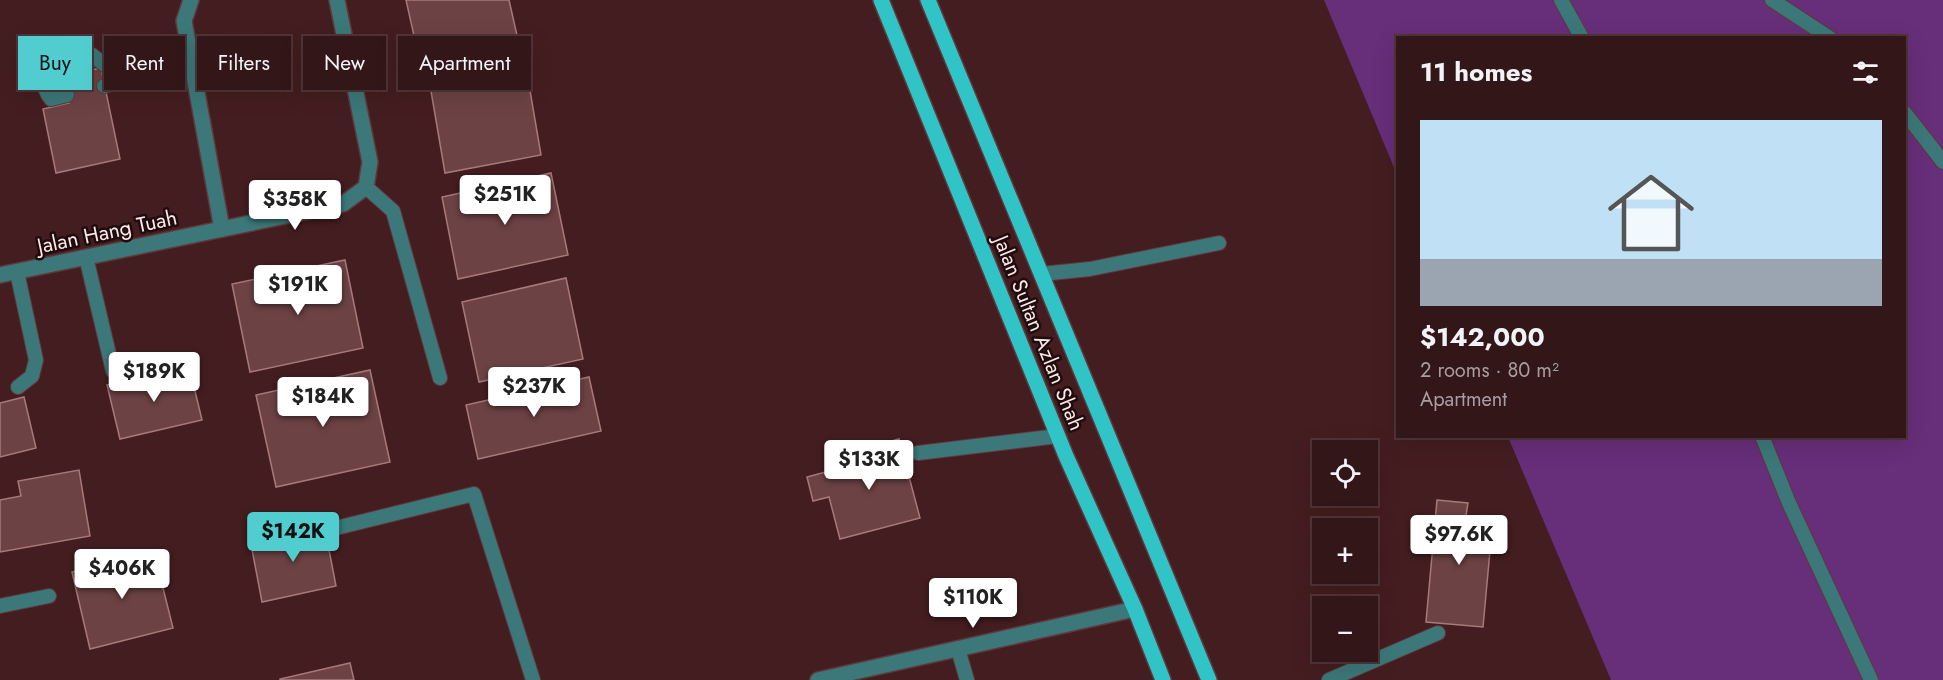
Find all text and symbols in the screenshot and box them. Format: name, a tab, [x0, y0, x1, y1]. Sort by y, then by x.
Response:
chip: Buy	[18, 36, 92, 90]
chip: Rent	[104, 36, 185, 90]
chip: Filters	[197, 36, 291, 90]
chip: New	[303, 36, 386, 90]
chip: Apartment	[398, 36, 531, 90]
text: 11 homes	[1420, 53, 1532, 91]
icon: filters	[1849, 56, 1882, 89]
icon: home	[1597, 159, 1705, 267]
pin: $251K	[463, 175, 547, 226]
pin: $358K	[253, 180, 337, 231]
text: $251K	[474, 180, 536, 209]
text: $358K	[263, 185, 327, 214]
street label: Jalan Hang Tuah	[31, 203, 180, 262]
street label: Jalan Sultan Azlan Shah	[985, 228, 1092, 435]
pin: $191K	[256, 265, 340, 316]
text: $191K	[268, 270, 328, 299]
text: $142,000	[1420, 318, 1545, 356]
pin: $189K	[112, 352, 196, 403]
text: 2 rooms · 80 m²	[1420, 356, 1559, 385]
text: $189K	[123, 357, 185, 386]
pin: $237K	[492, 367, 576, 418]
text: $237K	[502, 372, 566, 401]
pin: $184K	[281, 377, 365, 428]
text: $184K	[291, 382, 355, 411]
text: Apartment	[1420, 385, 1507, 414]
pin: $133K	[827, 440, 911, 491]
map controls	[1312, 440, 1378, 662]
button: locate	[1312, 440, 1378, 506]
text: $133K	[838, 445, 900, 474]
pin: $142K	[251, 512, 335, 563]
pin: $97.6K	[1410, 515, 1508, 566]
text: $142K	[261, 517, 325, 546]
button: +	[1312, 518, 1378, 584]
text: $97.6K	[1424, 520, 1494, 549]
pin: $406K	[80, 549, 164, 600]
text: $406K	[89, 554, 156, 583]
pin: $110K	[931, 578, 1015, 629]
text: $110K	[943, 583, 1003, 612]
button: −	[1312, 596, 1378, 662]

